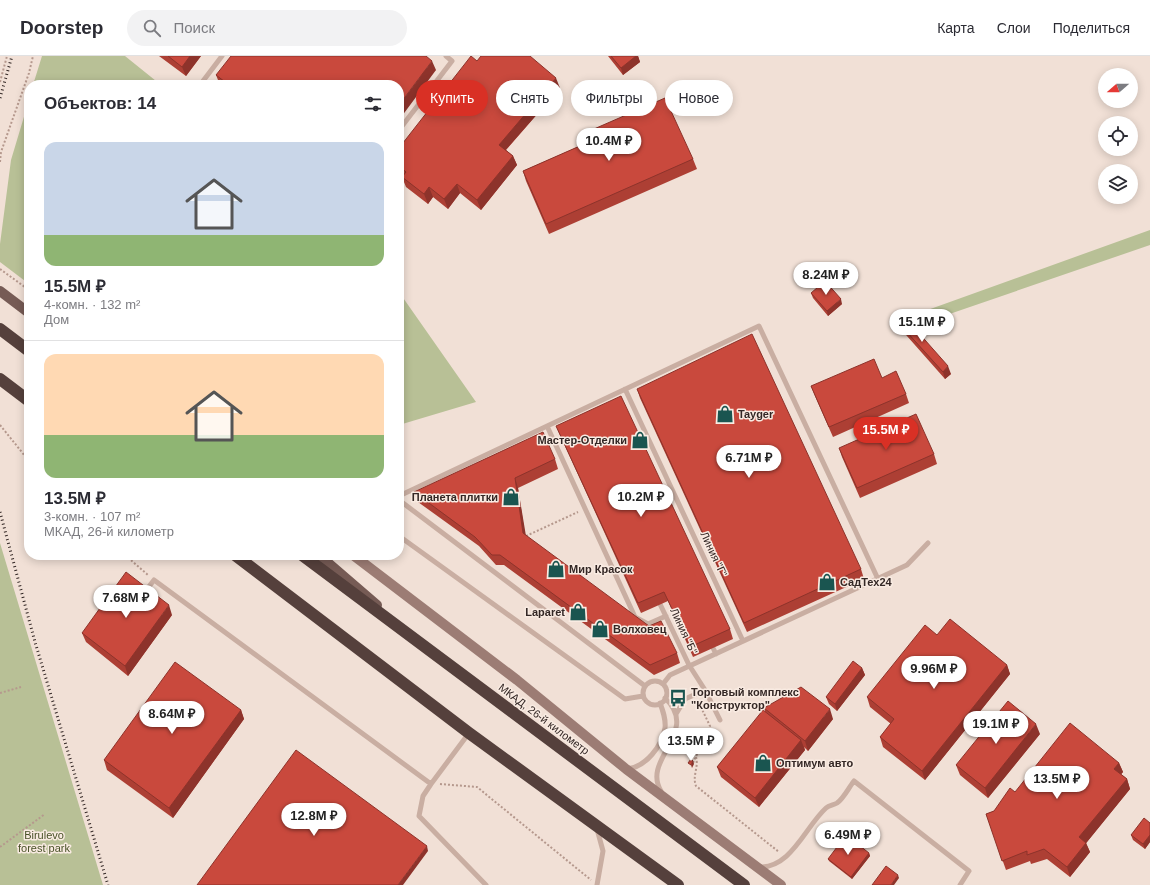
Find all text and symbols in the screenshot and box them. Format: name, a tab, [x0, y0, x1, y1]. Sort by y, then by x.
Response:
search box	[127, 10, 407, 46]
text: Doorstep	[20, 17, 103, 38]
icon: search	[141, 17, 163, 39]
text: Поиск	[173, 19, 215, 36]
text: Карта	[937, 20, 975, 36]
text: Слои	[997, 20, 1031, 36]
text: Поделиться	[1053, 20, 1130, 36]
north arrow	[1098, 68, 1138, 108]
map controls	[1098, 68, 1138, 204]
chip: Купить	[416, 80, 488, 116]
chip: Снять	[496, 80, 563, 116]
chip: Фильтры	[571, 80, 657, 116]
chip: Новое	[665, 80, 733, 116]
icon: filters	[362, 93, 384, 115]
text: Объектов: 14	[44, 94, 156, 113]
button: locate	[1098, 116, 1138, 156]
pin: 10.4M ₽	[572, 128, 646, 162]
text: 10.4M ₽	[585, 133, 633, 148]
button: layers	[1098, 164, 1138, 204]
icon: home	[178, 168, 250, 240]
pin: 8.24M ₽	[789, 262, 863, 296]
text: 8.24M ₽	[802, 267, 850, 282]
text: 15.5M ₽	[44, 277, 106, 296]
text: 4-комн. · 132 m²	[44, 297, 140, 312]
pin: 15.1M ₽	[885, 309, 959, 343]
text: Дом	[44, 312, 69, 327]
text: 15.1M ₽	[898, 314, 946, 329]
icon: home	[178, 380, 250, 452]
shop icon: Tayger	[715, 404, 735, 424]
place label: Tayger	[738, 408, 774, 420]
pin: 15.5M ₽	[849, 417, 923, 451]
text: 15.5M ₽	[862, 422, 910, 437]
shop icon: Мастер-Отделки	[630, 430, 650, 450]
place label: Мастер-Отделки	[537, 434, 627, 446]
pin: 6.71M ₽	[712, 445, 786, 479]
text: 6.71M ₽	[725, 450, 773, 465]
pin: 10.2M ₽	[604, 484, 678, 518]
shop icon: Планета плитки	[501, 487, 521, 507]
text: 13.5M ₽	[44, 489, 106, 508]
text: 10.2M ₽	[617, 489, 665, 504]
place label: Планета плитки	[412, 491, 498, 503]
text: 3-комн. · 107 m²	[44, 509, 140, 524]
text: МКАД, 26-й километр	[44, 524, 174, 539]
street label: Линия "Г"	[698, 530, 730, 579]
shop icon: Мир Красок	[546, 559, 566, 579]
place label: Мир Красок	[569, 563, 633, 575]
shop icon: СадТех24	[817, 572, 837, 592]
place label: СадТех24	[840, 576, 893, 588]
pin: 7.68M ₽	[89, 585, 163, 619]
text: 7.68M ₽	[102, 590, 150, 605]
shop icon: Laparet	[568, 602, 588, 622]
place label: Laparet	[525, 606, 565, 618]
street label: Линия "Б"	[668, 606, 700, 656]
shop icon: Волховец	[590, 619, 610, 639]
place label: Волховец	[613, 623, 667, 635]
pin: 9.96M ₽	[897, 656, 971, 690]
text: 9.96M ₽	[910, 661, 958, 676]
street label: МКАД, 26-й километр	[496, 681, 592, 757]
place label: Торговый комплекс "Конструктор"	[691, 686, 799, 711]
bus stop icon: Торговый комплекс "Конструктор"	[668, 688, 688, 708]
pin: 8.64M ₽	[135, 701, 209, 735]
text: 8.64M ₽	[148, 706, 196, 721]
pin: 19.1M ₽	[959, 711, 1033, 745]
text: 19.1M ₽	[972, 716, 1020, 731]
pin: 13.5M ₽	[654, 728, 728, 762]
text: 13.5M ₽	[667, 733, 715, 748]
shop icon: Оптимум авто	[753, 753, 773, 773]
place label: Оптимум авто	[776, 757, 853, 769]
pin: 13.5M ₽	[1020, 766, 1094, 800]
text: 13.5M ₽	[1033, 771, 1081, 786]
pin: 12.8M ₽	[277, 803, 351, 837]
text: 12.8M ₽	[290, 808, 338, 823]
pin: 6.49M ₽	[811, 822, 885, 856]
text: 6.49M ₽	[824, 827, 872, 842]
park label: Birulevo forest park	[18, 829, 70, 854]

